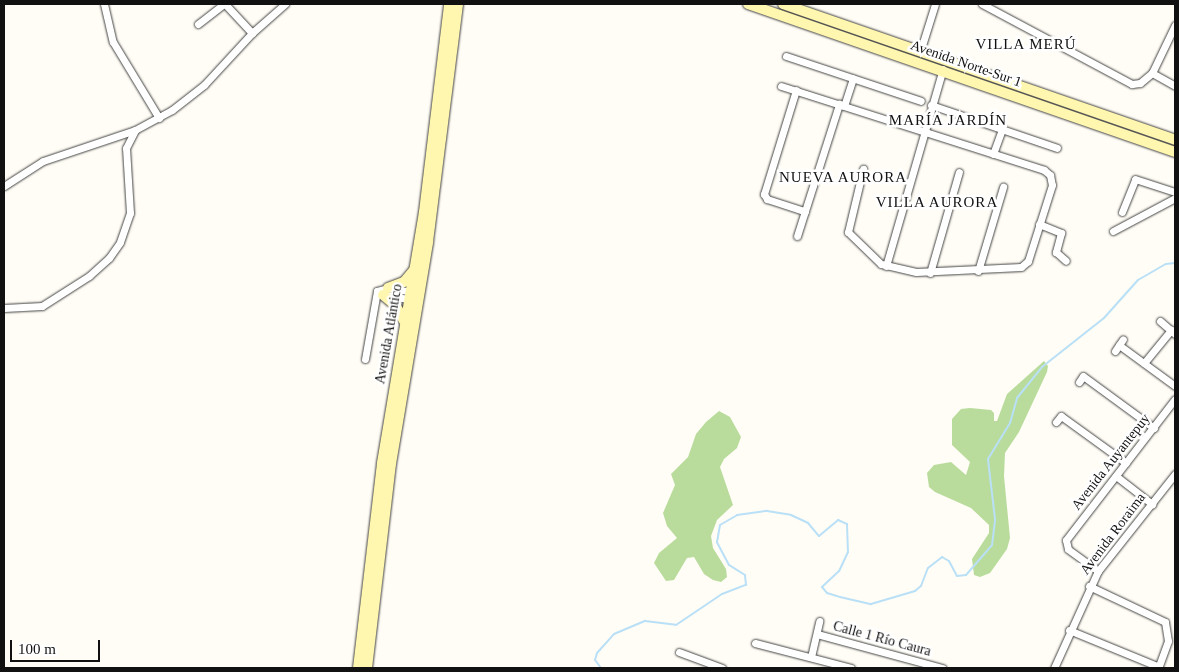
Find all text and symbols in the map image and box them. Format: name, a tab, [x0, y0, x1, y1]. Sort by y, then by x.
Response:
district label: VILLA MERÚ	[974, 36, 1078, 54]
street label: Avenida Norte-Sur 1	[908, 37, 1024, 91]
district label: MARÍA JARDÍN	[887, 112, 1009, 130]
district label: NUEVA AURORA	[777, 169, 909, 187]
district label: VILLA AURORA	[873, 194, 1001, 212]
street label: Avenida Atlántico	[372, 282, 406, 386]
street label: Avenida Auyantepuy	[1068, 410, 1154, 514]
street label: Avenida Roraima	[1077, 490, 1149, 578]
street label: Calle 1 Río Caura	[831, 618, 933, 660]
scale bar	[12, 630, 102, 662]
text: 100 m	[18, 641, 56, 657]

